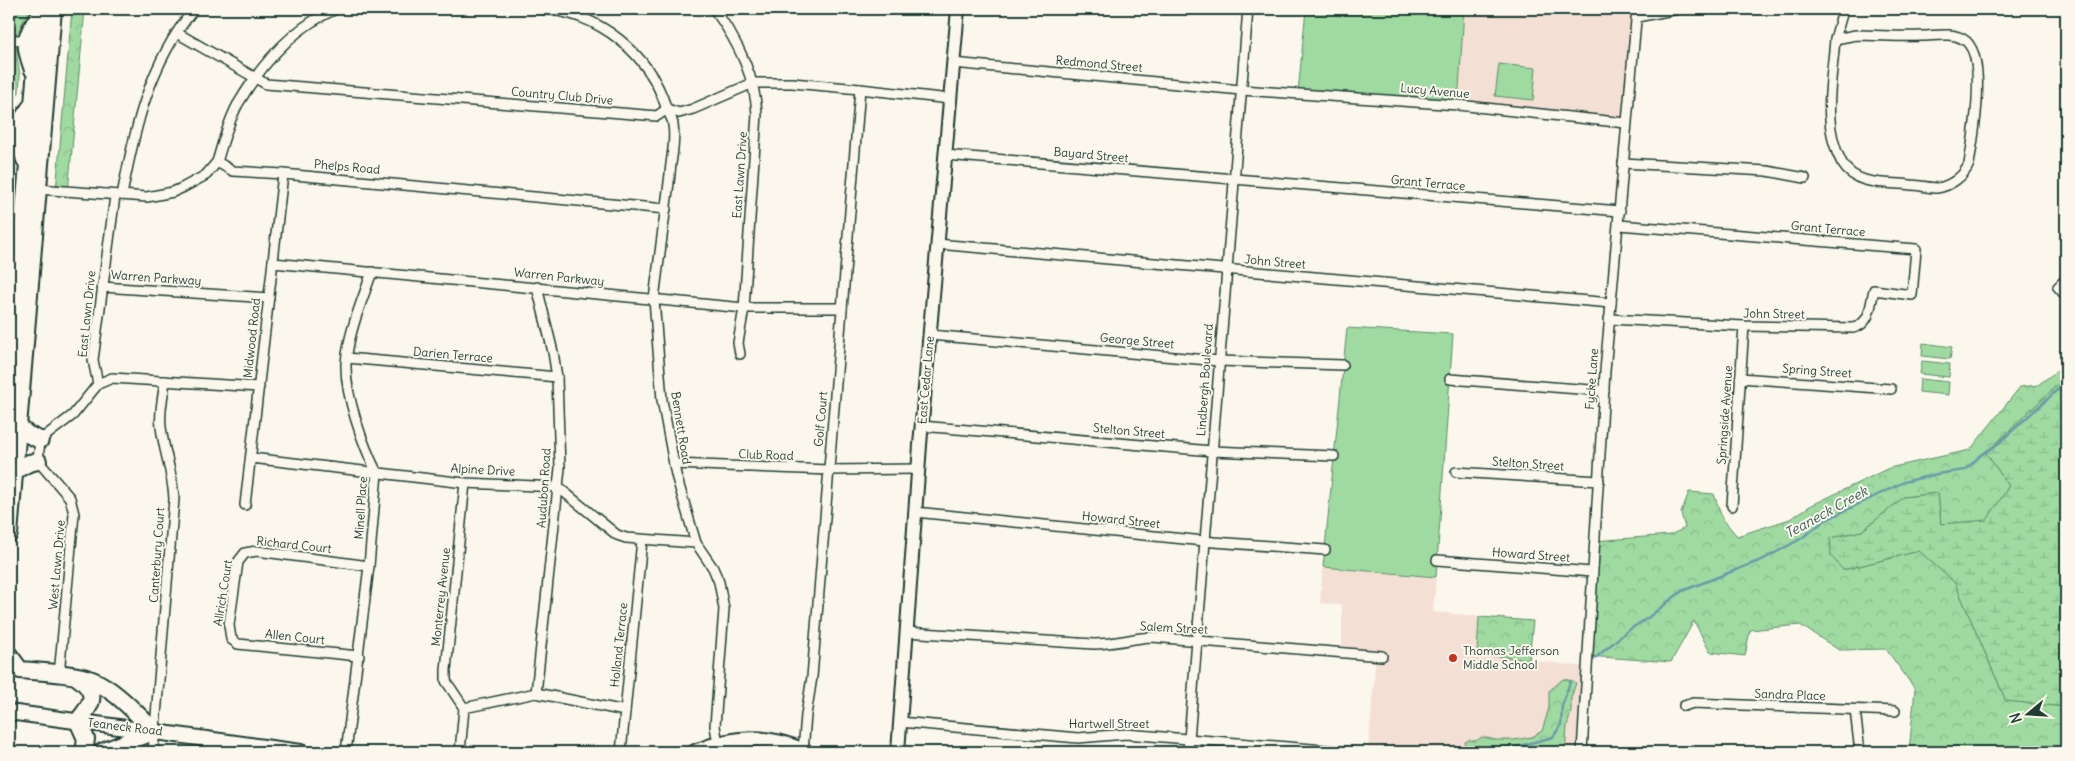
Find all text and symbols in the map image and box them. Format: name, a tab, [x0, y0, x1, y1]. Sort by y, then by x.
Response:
street label: Redmond Street	[1055, 52, 1143, 75]
street label: Lucy Avenue	[1400, 80, 1470, 101]
street label: Country Club Drive	[510, 84, 614, 107]
street label: East Lawn Drive	[729, 131, 750, 219]
street label: Bayard Street	[1053, 144, 1129, 165]
street label: Phelps Road	[313, 156, 381, 177]
street label: Grant Terrace	[1390, 172, 1466, 193]
street label: Grant Terrace	[1790, 218, 1866, 239]
street label: John Street	[1244, 251, 1306, 272]
street label: Warren Parkway	[513, 264, 605, 289]
street label: Warren Parkway	[110, 267, 202, 288]
street label: East Lawn Drive	[74, 270, 99, 358]
street label: Midwood Road	[240, 297, 263, 379]
street label: John Street	[1743, 305, 1805, 322]
street label: Lindbergh Boulevard	[1193, 323, 1216, 437]
street label: George Street	[1099, 330, 1175, 351]
street label: East Cedar Lane	[914, 335, 937, 425]
street label: Darien Terrace	[413, 344, 494, 365]
street label: Fycke Lane	[1582, 348, 1601, 410]
street label: Spring Street	[1782, 361, 1852, 380]
street label: Springside Avenue	[1714, 365, 1735, 465]
street label: Bennett Road	[668, 390, 695, 466]
street label: Golf Court	[811, 391, 830, 447]
street label: Stelton Street	[1092, 420, 1166, 441]
street label: Club Road	[738, 446, 794, 463]
street label: Audubon Road	[533, 448, 554, 528]
street label: Stelton Street	[1492, 454, 1565, 474]
street label: Alpine Drive	[450, 460, 516, 479]
street label: Minell Place	[351, 476, 370, 540]
water label: Teaneck Creek	[1781, 481, 1871, 542]
street label: Canterbury Court	[146, 507, 167, 603]
street label: Howard Street	[1081, 508, 1161, 531]
street label: West Lawn Drive	[45, 519, 68, 611]
street label: Richard Court	[256, 533, 332, 556]
street label: Howard Street	[1491, 544, 1571, 565]
street label: Monterrey Avenue	[428, 547, 453, 647]
street label: Allrich Court	[210, 559, 235, 627]
street label: Holland Terrace	[607, 602, 630, 688]
street label: Salem Street	[1140, 618, 1208, 637]
street label: Allen Court	[265, 626, 326, 647]
place label: Thomas Jefferson Middle School	[1463, 643, 1559, 672]
marker: Thomas Jefferson Middle School	[1447, 652, 1459, 664]
street label: Sandra Place	[1754, 686, 1826, 703]
north arrow	[2002, 688, 2052, 738]
text: N	[2006, 711, 2026, 725]
street label: Teaneck Road	[87, 714, 163, 739]
street label: Hartwell Street	[1069, 716, 1149, 731]

